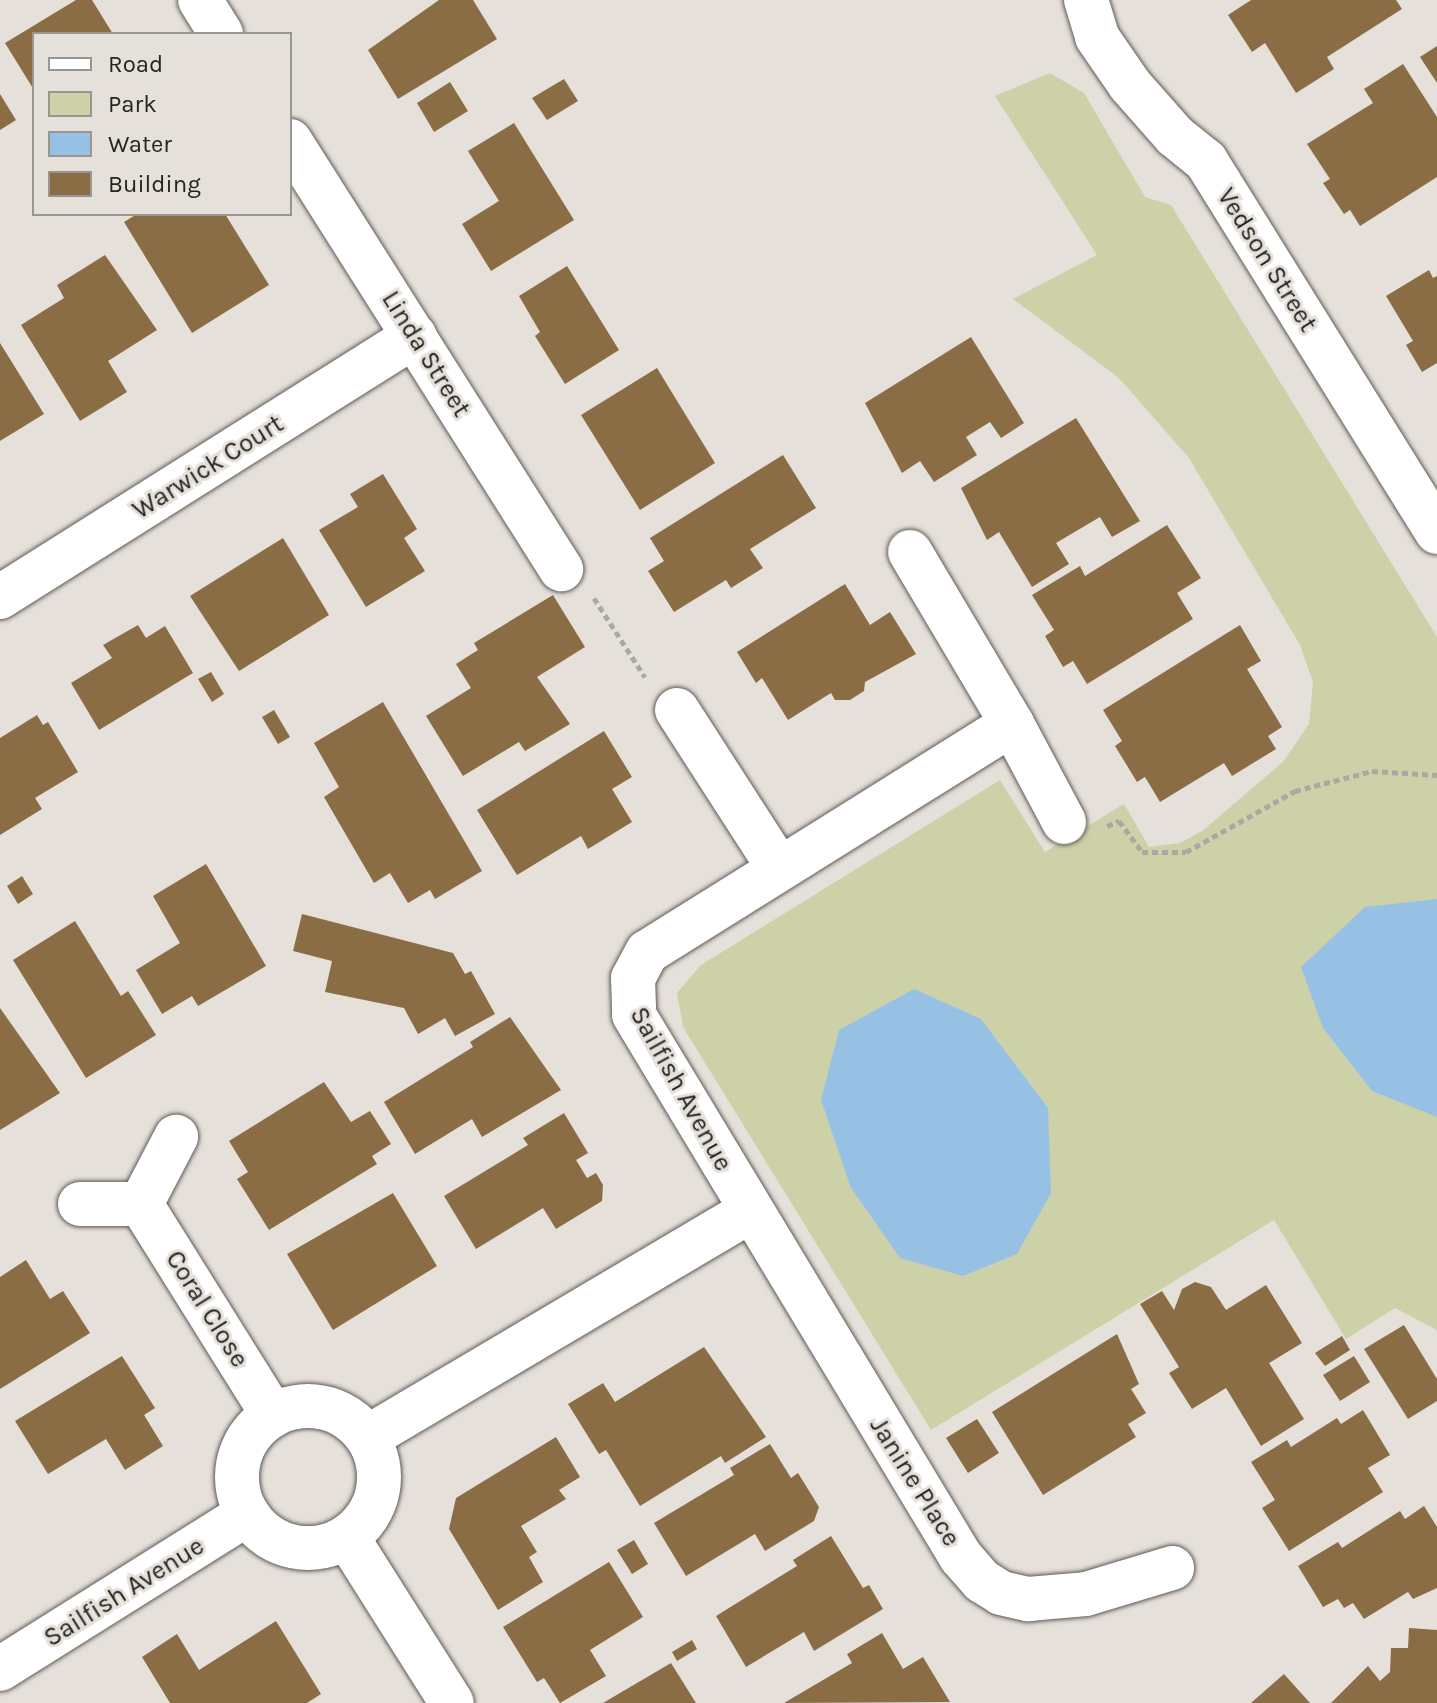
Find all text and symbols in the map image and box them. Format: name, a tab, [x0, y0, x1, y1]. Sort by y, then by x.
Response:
legend	[32, 32, 292, 216]
text: Road	[108, 50, 163, 78]
text: Park	[108, 90, 157, 118]
text: Water	[108, 130, 172, 158]
text: Building	[108, 170, 201, 198]
street label: Vedson Street	[1210, 182, 1324, 338]
street label: Linda Street	[375, 285, 477, 423]
street label: Warwick Court	[127, 408, 289, 526]
street label: Sailfish Avenue	[623, 1001, 739, 1177]
street label: Coral Close	[159, 1245, 255, 1373]
street label: Janine Place	[863, 1412, 967, 1552]
street label: Sailfish Avenue	[38, 1530, 210, 1654]

